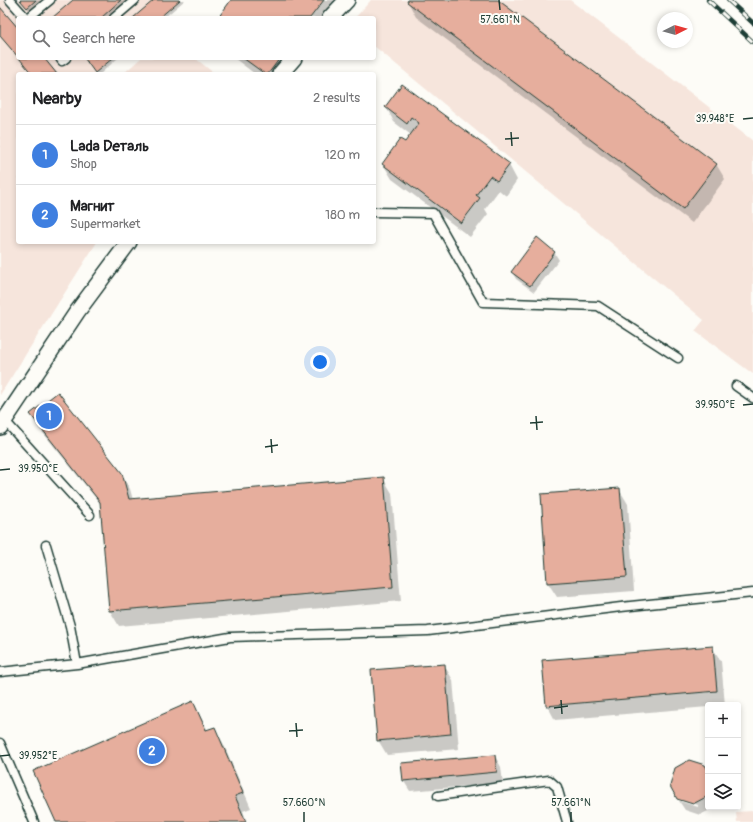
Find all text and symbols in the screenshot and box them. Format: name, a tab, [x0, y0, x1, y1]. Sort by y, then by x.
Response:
north arrow	[657, 12, 693, 48]
text: 57.661°N	[480, 14, 520, 26]
search box	[16, 16, 376, 60]
icon: search	[30, 27, 52, 49]
text: Search here	[62, 29, 135, 48]
text: Nearby	[32, 88, 81, 109]
text: 2 results	[313, 90, 360, 106]
text: 39.948°E	[696, 113, 734, 125]
text: Lada Dеталь	[70, 137, 149, 156]
text: 1	[42, 147, 48, 163]
text: 120 m	[324, 147, 360, 163]
text: Shop	[70, 156, 97, 172]
text: Магнит	[70, 197, 115, 216]
text: 2	[41, 207, 49, 223]
text: 180 m	[325, 207, 360, 223]
text: Supermarket	[70, 216, 141, 232]
your location	[310, 352, 330, 372]
text: 39.950°E	[695, 399, 735, 411]
pin: 1	[36, 401, 62, 431]
text: 39.950°E	[18, 463, 58, 475]
map controls	[705, 702, 741, 810]
button: +	[705, 702, 741, 738]
pin: 2	[139, 736, 165, 766]
button: −	[705, 738, 741, 774]
text: 39.952°E	[19, 750, 57, 762]
button: layers	[705, 774, 741, 810]
text: 57.660°N	[283, 797, 325, 809]
text: 57.661°N	[551, 797, 591, 809]

